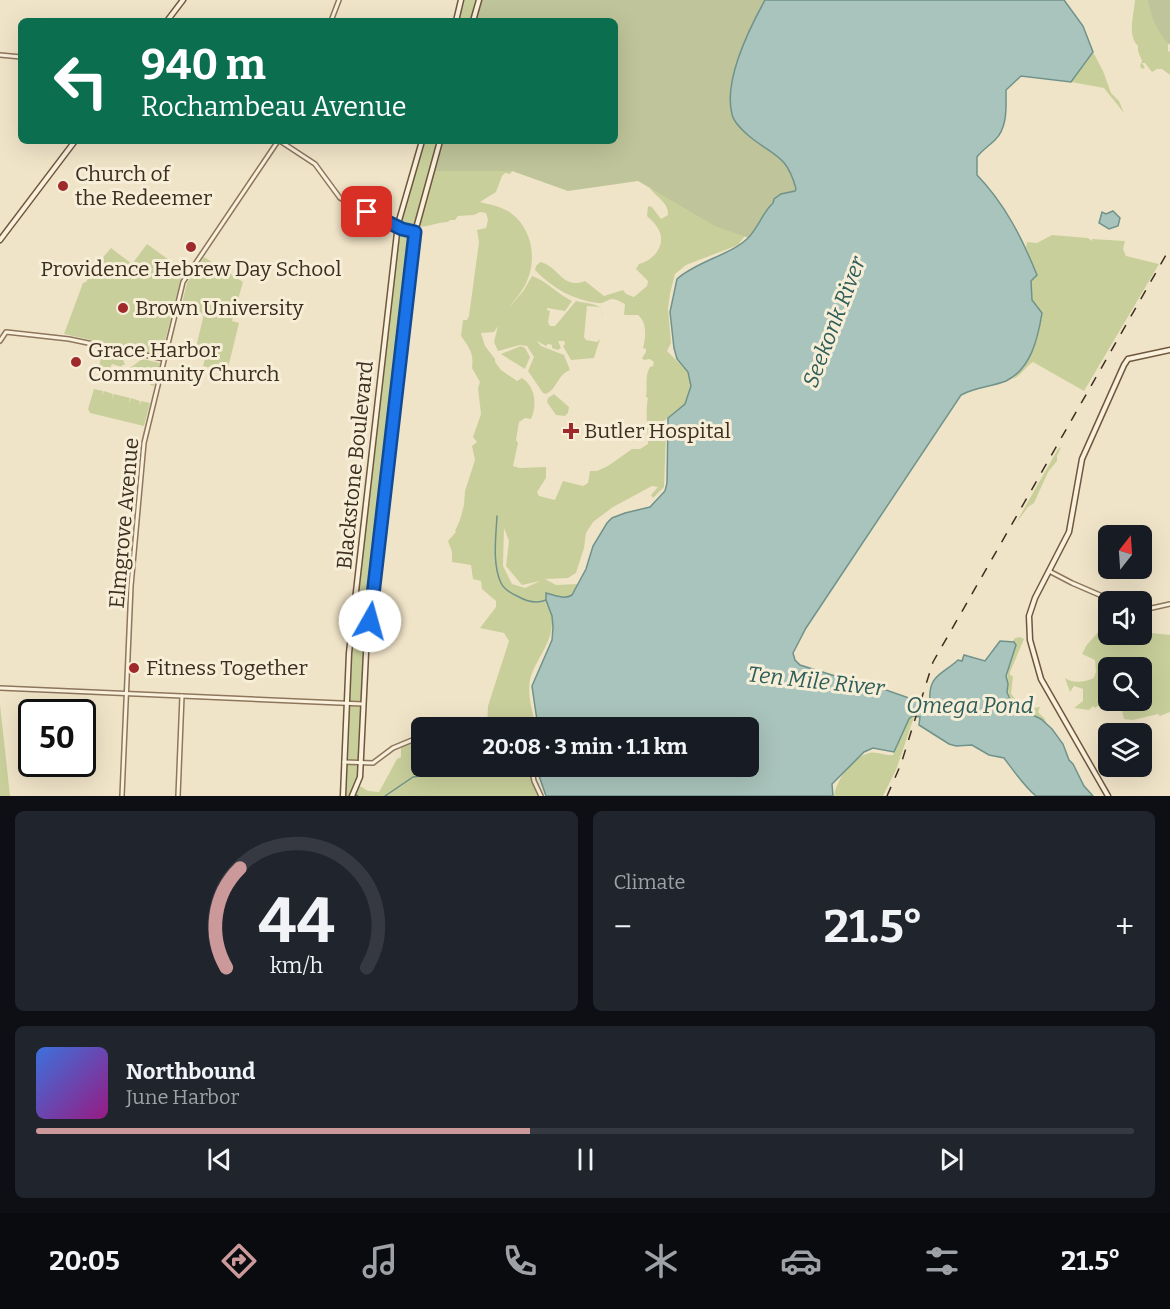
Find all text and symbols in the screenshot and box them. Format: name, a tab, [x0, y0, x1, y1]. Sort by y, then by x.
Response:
text: 940 m	[141, 40, 266, 90]
icon: left	[42, 42, 120, 120]
text: Rochambeau Avenue	[141, 91, 407, 123]
place label: Church of the Redeemer	[75, 161, 212, 211]
marker: Church of the Redeemer	[56, 179, 70, 193]
pin	[341, 186, 392, 237]
icon: arrive	[350, 195, 383, 228]
marker: Providence Hebrew Day School	[184, 240, 198, 254]
water label: Seekonk River	[797, 252, 872, 391]
place label: Providence Hebrew Day School	[41, 256, 341, 282]
place label: Brown University	[135, 295, 304, 321]
marker: Brown University	[116, 301, 130, 315]
place label: Grace Harbor Community Church	[88, 337, 280, 387]
marker: Grace Harbor Community Church	[69, 355, 83, 369]
street label: Blackstone Boulevard	[331, 359, 379, 571]
place label: Butler Hospital	[584, 418, 731, 444]
marker: Butler Hospital	[562, 422, 580, 440]
street label: Elmgrove Avenue	[104, 437, 144, 609]
north arrow	[1098, 525, 1152, 579]
map controls	[1098, 525, 1152, 777]
position arrow	[338, 589, 402, 653]
button: sound	[1098, 591, 1152, 645]
place label: Fitness Together	[146, 655, 308, 681]
button: search	[1098, 657, 1152, 711]
water label: Ten Mile River	[746, 660, 887, 702]
marker: Fitness Together	[127, 661, 141, 675]
water label: Omega Pond	[906, 692, 1034, 719]
speed limit sign: 50	[18, 699, 96, 777]
button: layers	[1098, 723, 1152, 777]
text: 20:08 · 3 min · 1.1 km	[482, 733, 688, 760]
text: Climate	[614, 870, 685, 894]
text: 44	[258, 884, 335, 959]
text: 21.5°	[824, 900, 923, 954]
text: −	[614, 907, 632, 947]
text: +	[1115, 907, 1134, 947]
text: km/h	[270, 953, 323, 979]
text: Northbound	[126, 1058, 255, 1085]
text: June Harbor	[126, 1085, 239, 1109]
icon: previous	[203, 1143, 236, 1176]
icon: pause	[569, 1143, 602, 1176]
icon: next	[935, 1143, 968, 1176]
icon: directions	[218, 1240, 260, 1282]
icon: music	[359, 1240, 401, 1282]
icon: phone	[499, 1240, 541, 1282]
icon: climate	[640, 1240, 682, 1282]
icon: car	[780, 1240, 822, 1282]
icon: filters	[921, 1240, 963, 1282]
text: 20:05	[49, 1245, 120, 1277]
text: 21.5°	[1061, 1245, 1121, 1277]

